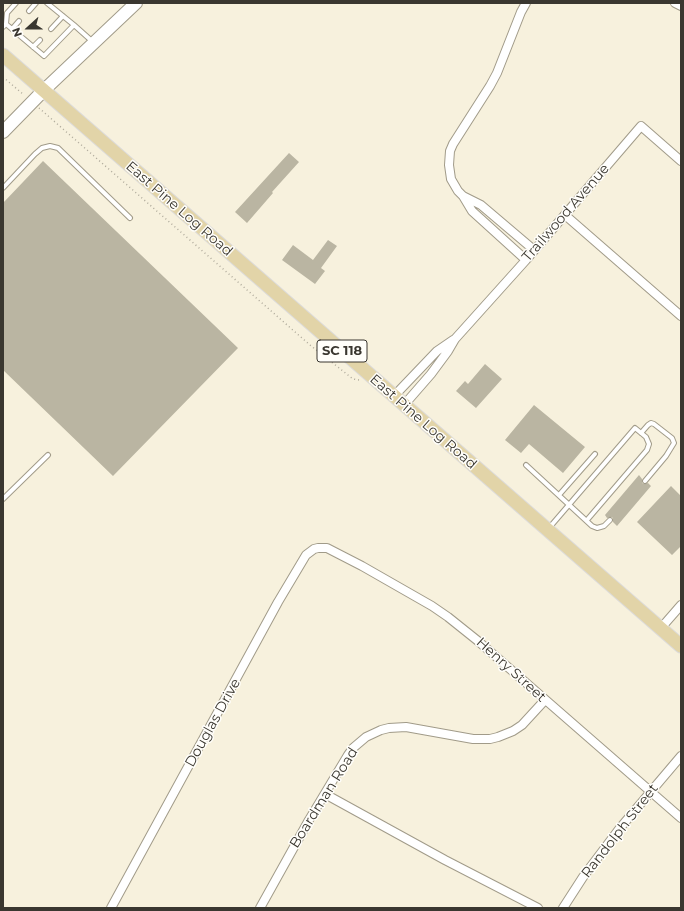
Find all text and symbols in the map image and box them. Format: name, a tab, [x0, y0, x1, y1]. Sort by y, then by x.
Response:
north arrow	[8, 8, 48, 48]
text: N	[9, 26, 25, 39]
street label: East Pine Log Road	[122, 158, 236, 260]
street label: Trailwood Avenue	[519, 161, 613, 265]
road number: SC 118	[317, 340, 367, 362]
street label: East Pine Log Road	[366, 371, 480, 473]
street label: Henry Street	[473, 634, 549, 706]
street label: Douglas Drive	[182, 676, 244, 770]
street label: Boardman Road	[286, 745, 362, 851]
street label: Randolph Street	[578, 781, 662, 881]

